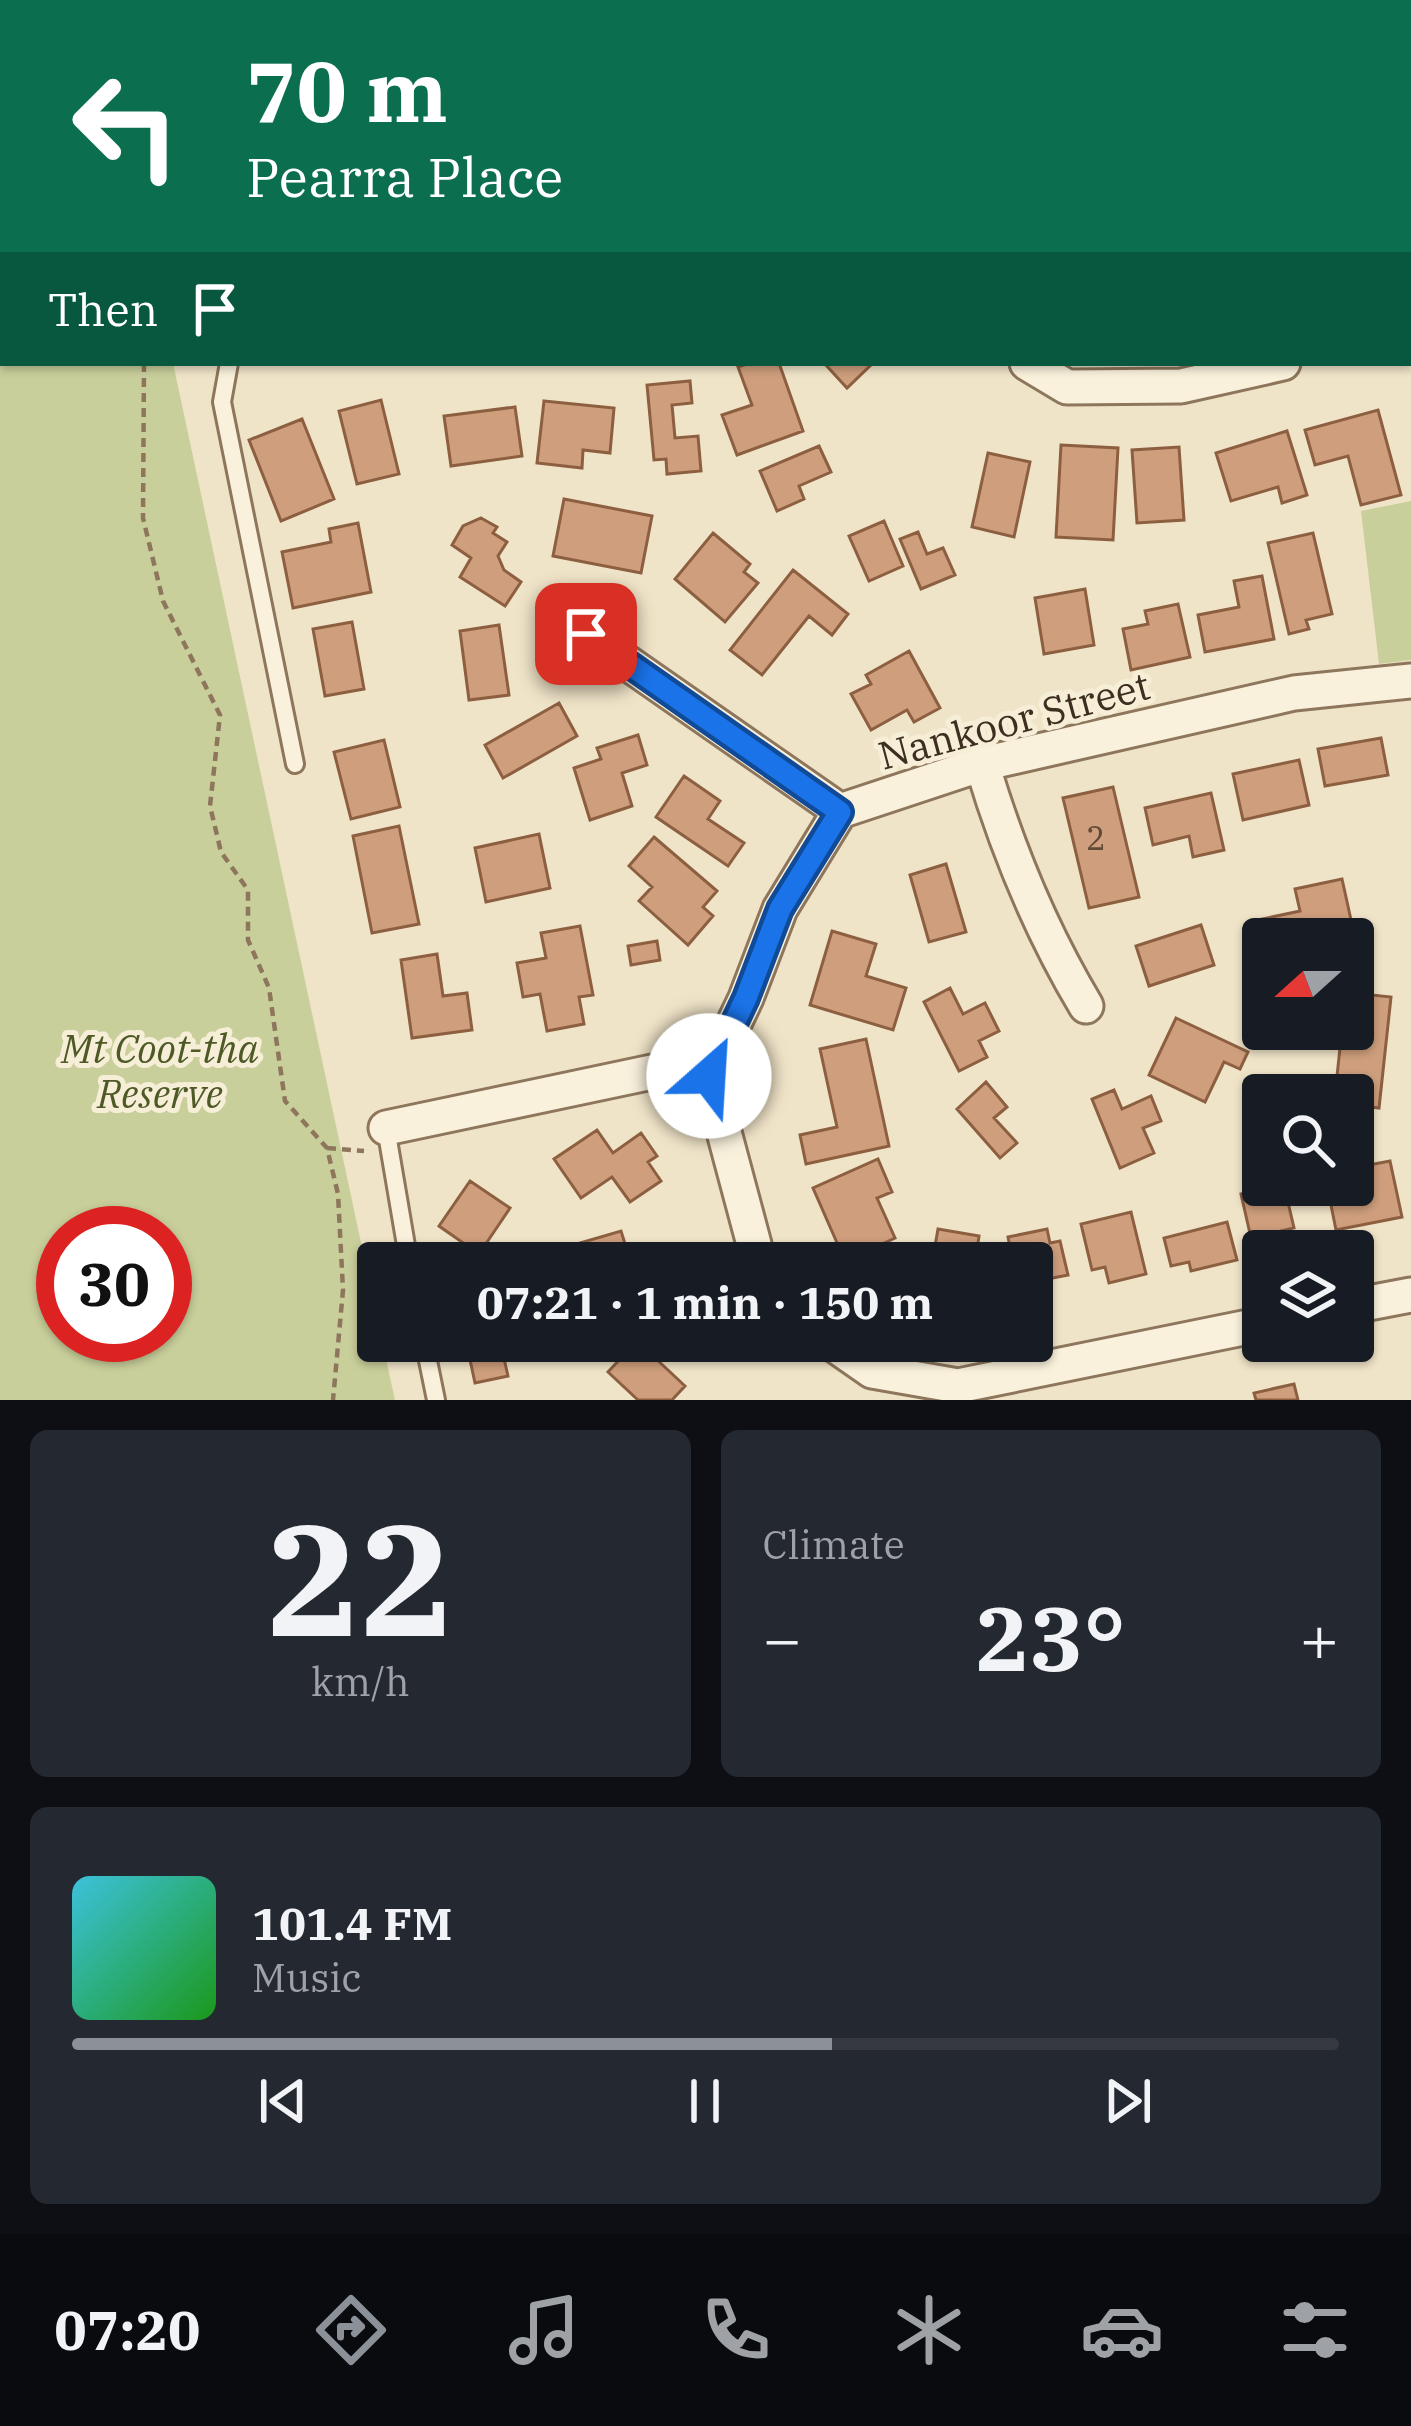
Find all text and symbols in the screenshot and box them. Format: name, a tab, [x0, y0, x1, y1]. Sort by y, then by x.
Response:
text: 70 m	[246, 36, 448, 145]
icon: left	[48, 48, 204, 204]
text: Pearra Place	[246, 142, 563, 212]
icon: arrive	[182, 276, 248, 342]
text: Then	[48, 280, 158, 338]
pin	[535, 583, 637, 685]
icon: arrive	[553, 601, 619, 667]
street label: Nankoor Street	[873, 659, 1155, 781]
house number: 2	[1086, 816, 1106, 859]
north arrow	[1242, 918, 1374, 1050]
map controls	[1242, 918, 1374, 1362]
position arrow	[646, 1013, 772, 1139]
park label: Mt Coot-tha Reserve	[60, 1023, 259, 1119]
button: search	[1242, 1074, 1374, 1206]
speed limit sign: 30	[36, 1206, 192, 1362]
button: layers	[1242, 1230, 1374, 1362]
text: 07:21 · 1 min · 150 m	[477, 1273, 933, 1331]
text: 22	[267, 1476, 454, 1679]
text: Climate	[763, 1519, 905, 1570]
text: 23°	[976, 1579, 1126, 1696]
text: −	[763, 1595, 802, 1681]
text: +	[1299, 1595, 1339, 1681]
text: km/h	[311, 1656, 410, 1707]
text: 101.4 FM	[252, 1894, 452, 1952]
text: Music	[252, 1952, 362, 2003]
icon: previous	[250, 2068, 316, 2134]
icon: pause	[672, 2068, 738, 2134]
icon: next	[1095, 2068, 1161, 2134]
icon: directions	[309, 2288, 393, 2372]
icon: music	[502, 2288, 586, 2372]
icon: phone	[694, 2288, 778, 2372]
icon: climate	[887, 2288, 971, 2372]
icon: car	[1080, 2288, 1164, 2372]
icon: filters	[1273, 2288, 1357, 2372]
text: 07:20	[54, 2295, 200, 2365]

